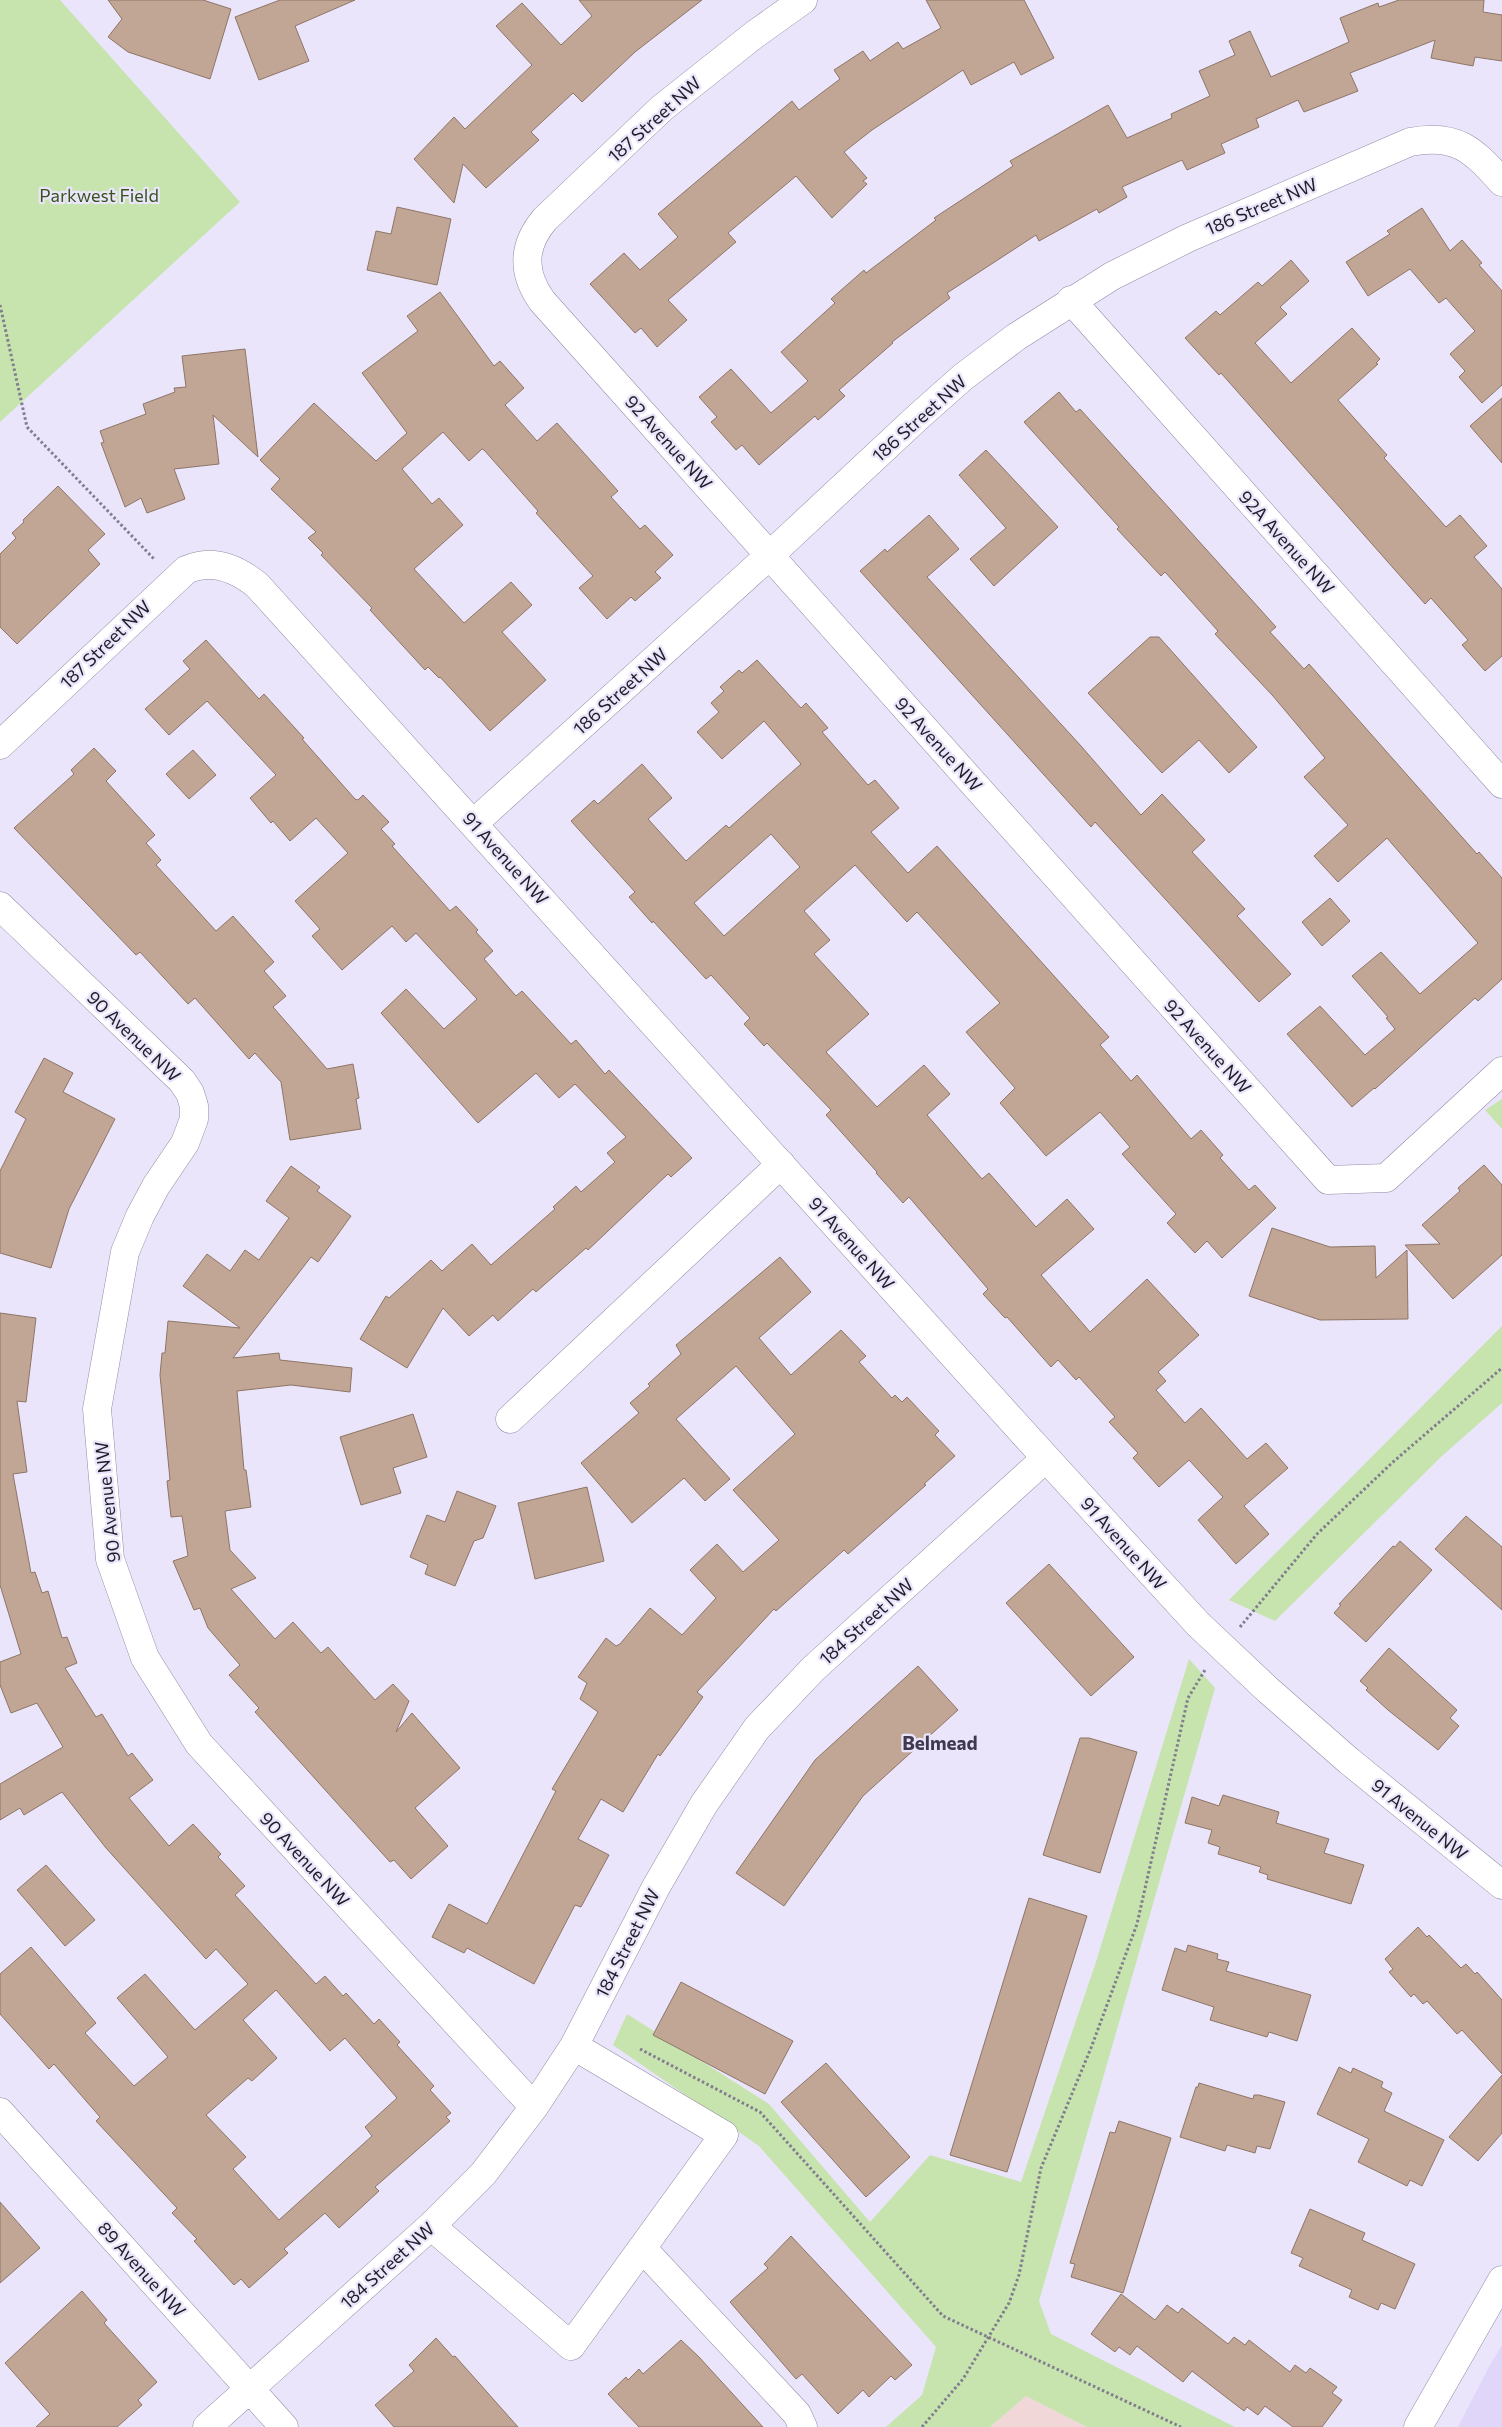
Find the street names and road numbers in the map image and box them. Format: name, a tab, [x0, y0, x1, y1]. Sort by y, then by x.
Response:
street label: 187 Street NW	[603, 71, 705, 167]
street label: 186 Street NW	[1202, 173, 1320, 239]
street label: 186 Street NW	[867, 370, 971, 466]
street label: 92 Avenue NW	[621, 390, 717, 494]
street label: 92A Avenue NW	[1235, 486, 1339, 598]
street label: 187 Street NW	[55, 595, 155, 693]
street label: 186 Street NW	[568, 643, 672, 739]
street label: 92 Avenue NW	[891, 692, 987, 796]
street label: 91 Avenue NW	[459, 807, 553, 909]
street label: 90 Avenue NW	[83, 986, 185, 1086]
street label: 92 Avenue NW	[1160, 994, 1256, 1098]
street label: 91 Avenue NW	[805, 1192, 899, 1294]
street label: 90 Avenue NW	[90, 1440, 124, 1564]
street label: 91 Avenue NW	[1077, 1492, 1171, 1594]
street label: 184 Street NW	[814, 1573, 918, 1669]
street label: 91 Avenue NW	[1367, 1773, 1473, 1865]
street label: 90 Avenue NW	[256, 1807, 354, 1911]
street label: 184 Street NW	[590, 1885, 664, 2001]
street label: 89 Avenue NW	[93, 2217, 191, 2321]
street label: 184 Street NW	[335, 2217, 439, 2313]

